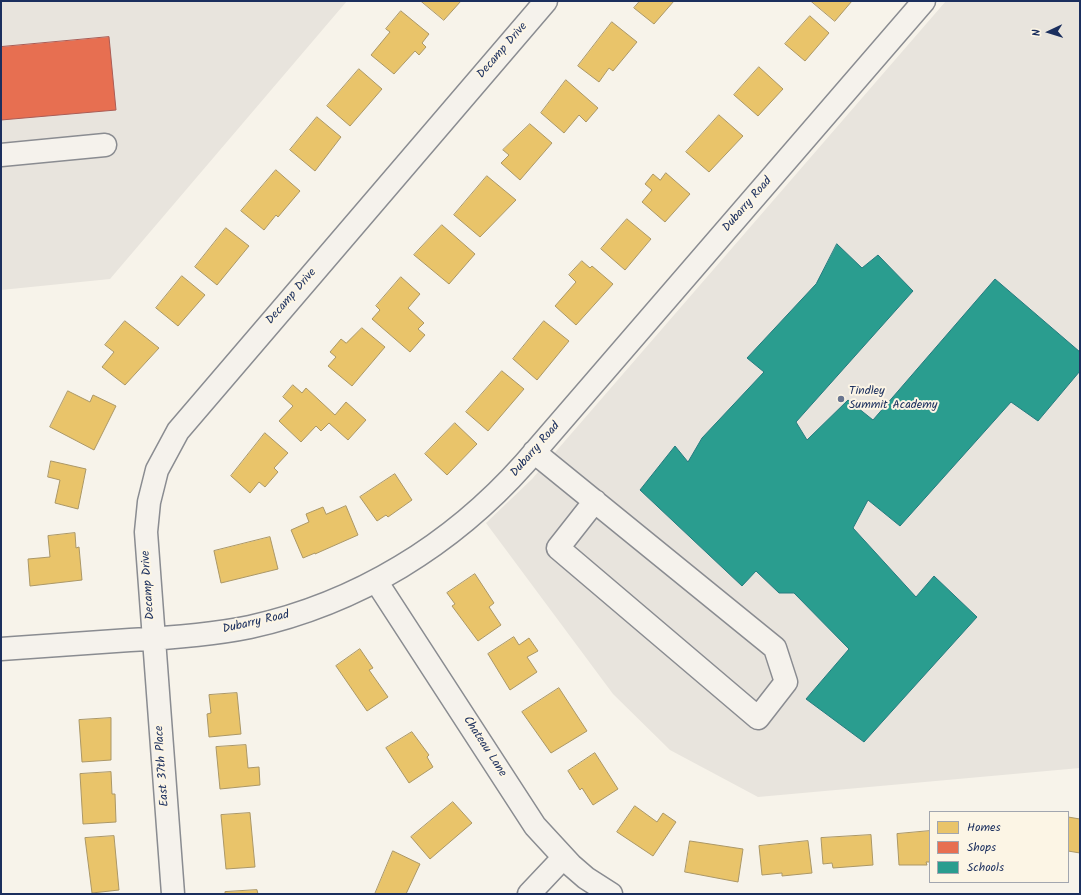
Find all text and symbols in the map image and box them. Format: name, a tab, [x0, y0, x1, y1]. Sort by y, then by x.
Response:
north arrow	[1029, 12, 1069, 52]
street label: Decamp Drive	[475, 20, 531, 82]
text: N	[1028, 29, 1046, 37]
street label: Dubarry Road	[720, 175, 776, 235]
street label: Decamp Drive	[264, 266, 320, 328]
place label: Tindley Summit Academy	[849, 385, 937, 413]
marker: Tindley Summit Academy	[836, 394, 846, 404]
street label: Dubarry Road	[508, 420, 564, 480]
street label: Decamp Drive	[139, 550, 159, 620]
street label: Dubarry Road	[221, 608, 291, 638]
street label: Chateau Lane	[459, 714, 509, 780]
street label: East 37th Place	[153, 725, 173, 807]
legend	[929, 811, 1069, 883]
text: Homes	[967, 818, 1001, 837]
text: Shops	[967, 838, 996, 857]
text: Schools	[967, 858, 1004, 877]

